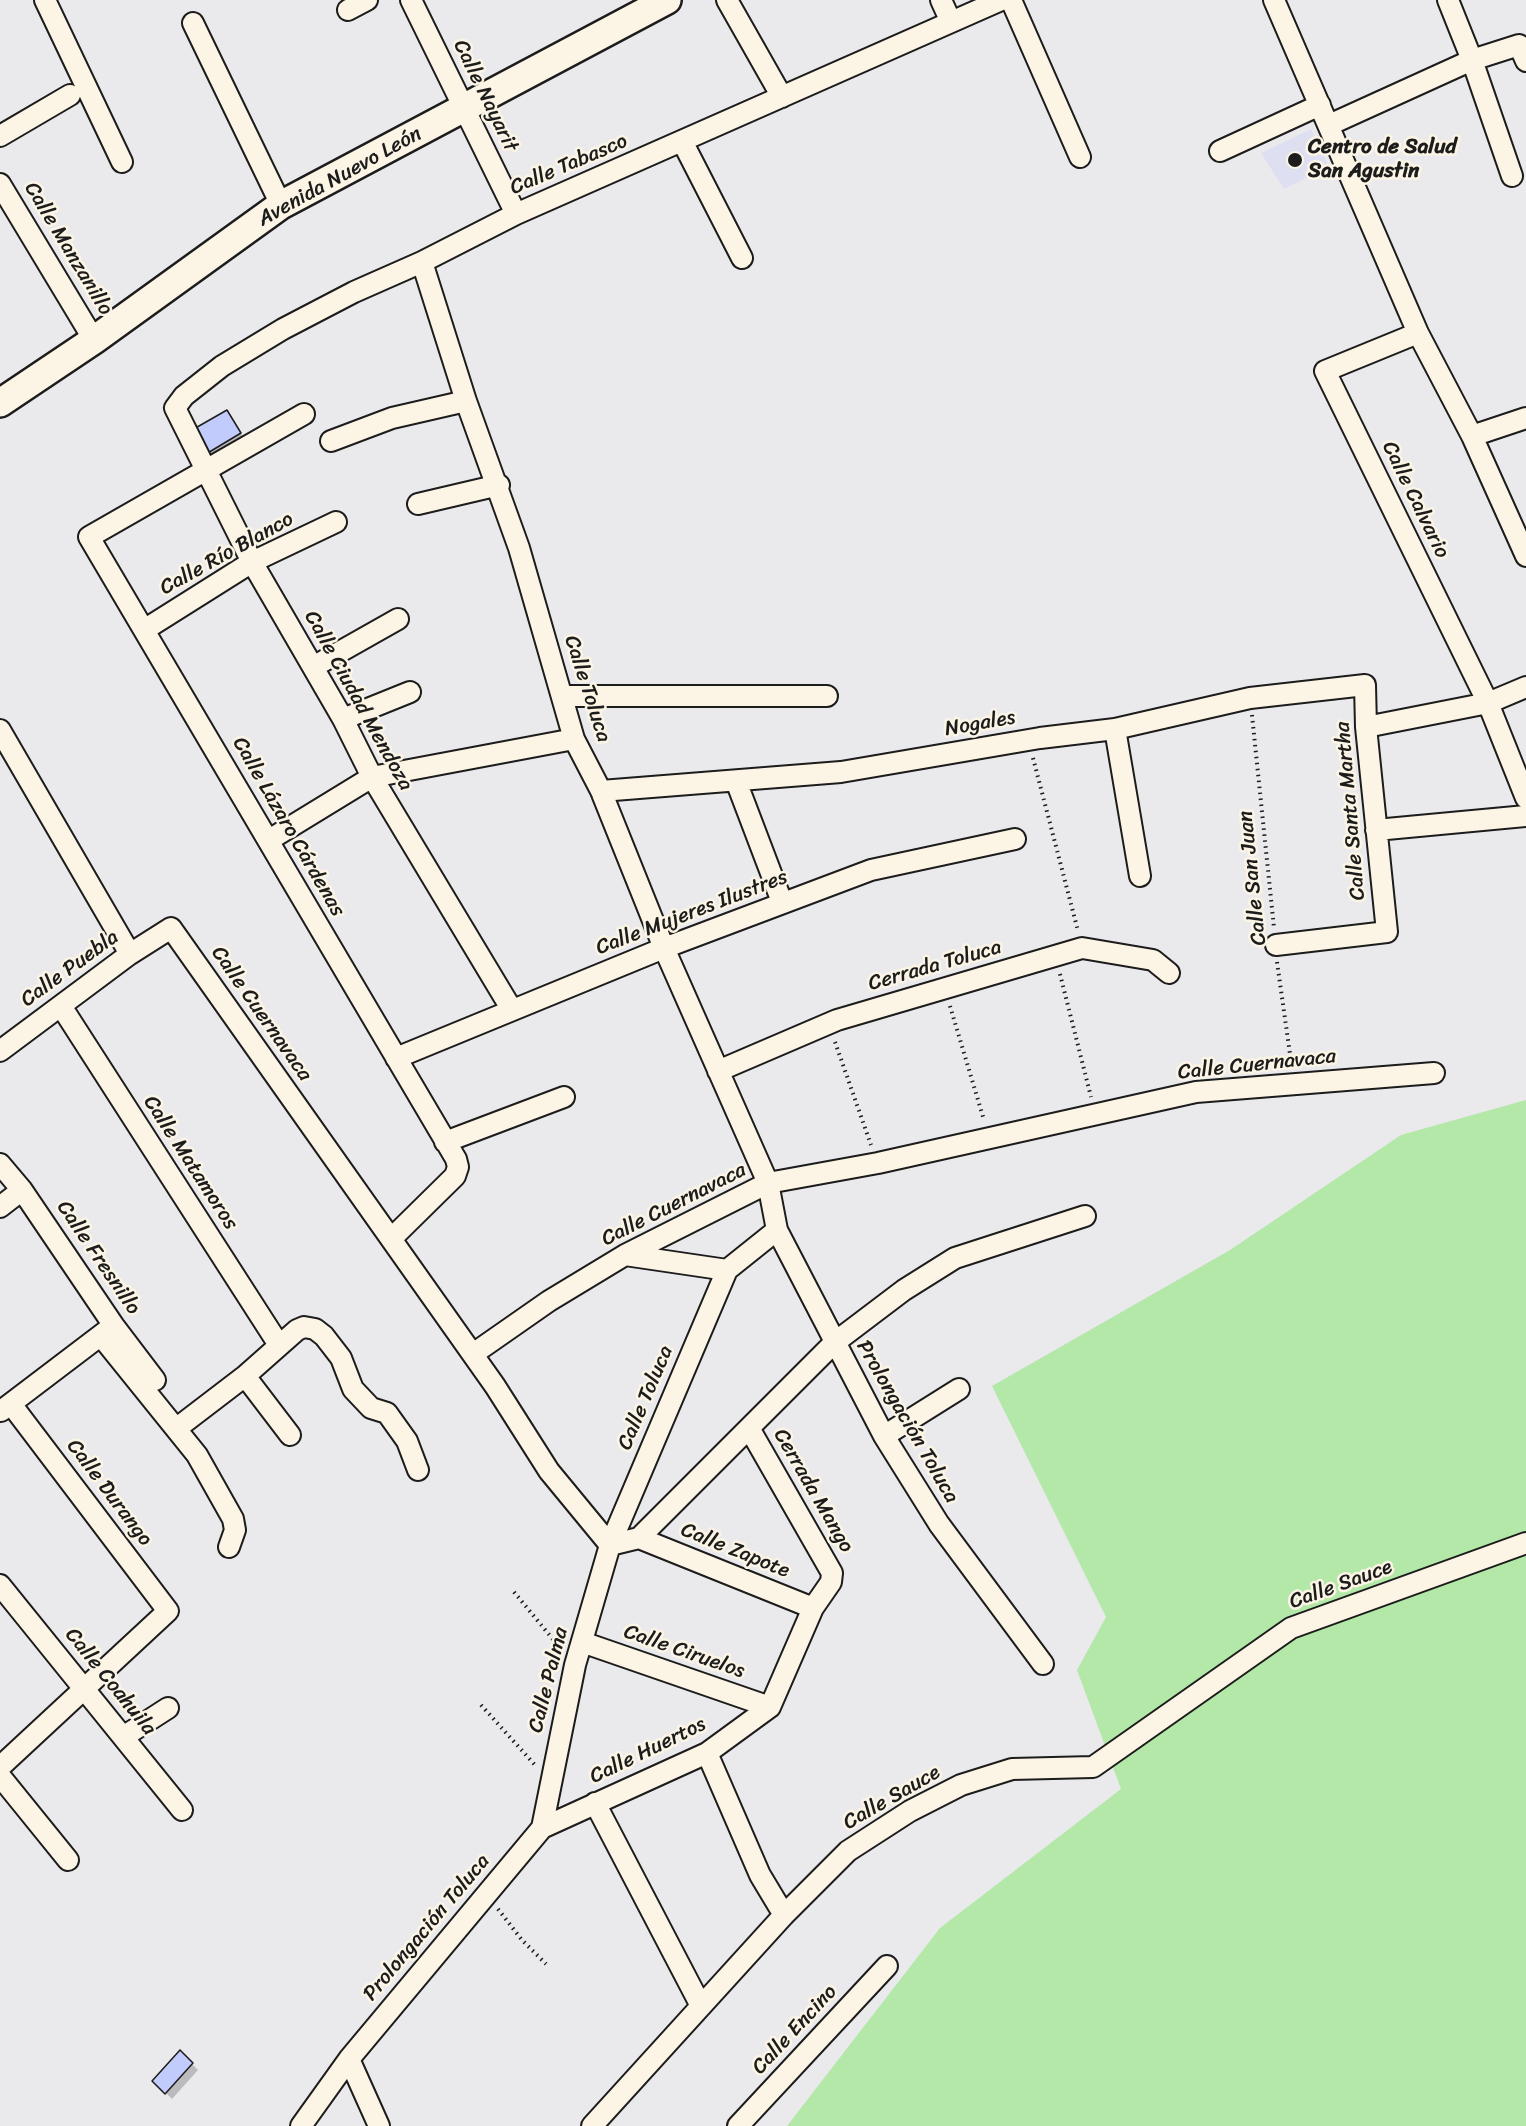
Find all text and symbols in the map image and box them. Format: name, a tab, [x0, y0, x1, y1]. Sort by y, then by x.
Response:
street label: Calle Nayarit	[447, 36, 523, 156]
street label: Avenida Nuevo León	[254, 122, 426, 232]
street label: Calle Tabasco	[507, 129, 631, 201]
place label: Centro de Salud San Agustin	[1308, 135, 1456, 185]
marker: Centro de Salud San Agustin	[1286, 151, 1304, 169]
street label: Calle Manzanillo	[18, 178, 118, 320]
street label: Calle Calvario	[1376, 437, 1454, 563]
street label: Calle Río Blanco	[156, 507, 298, 601]
street label: Calle Ciudad Mendoza	[298, 607, 418, 795]
street label: Calle Toluca	[558, 633, 616, 745]
street label: Nogales	[943, 705, 1017, 743]
street label: Calle Santa Martha	[1331, 721, 1371, 901]
street label: Calle Lázaro Cárdenas	[226, 733, 350, 921]
street label: Calle San Juan	[1233, 809, 1273, 947]
street label: Calle Mujeres Ilustres	[593, 865, 791, 961]
street label: Calle Puebla	[16, 925, 124, 1013]
street label: Cerrada Toluca	[865, 935, 1005, 997]
street label: Calle Cuernavaca	[205, 942, 317, 1086]
street label: Calle Cuernavaca	[1177, 1044, 1337, 1086]
street label: Calle Matamoros	[137, 1091, 243, 1235]
street label: Calle Cuernavaca	[598, 1158, 750, 1252]
street label: Calle Fresnillo	[51, 1196, 145, 1320]
street label: Prolongación Toluca	[850, 1336, 964, 1508]
street label: Calle Toluca	[613, 1342, 679, 1454]
street label: Cerrada Mango	[767, 1425, 859, 1557]
street label: Calle Durango	[61, 1435, 157, 1551]
street label: Calle Zapote	[677, 1518, 793, 1584]
street label: Calle Sauce	[1286, 1555, 1396, 1615]
street label: Calle Ciruelos	[620, 1620, 748, 1684]
street label: Calle Coahuila	[59, 1623, 161, 1741]
street label: Calle Palma	[524, 1625, 574, 1735]
street label: Calle Huertos	[586, 1712, 710, 1790]
street label: Calle Sauce	[839, 1760, 945, 1836]
street label: Prolongación Toluca	[358, 1850, 496, 2006]
street label: Calle Encino	[747, 1980, 843, 2080]

